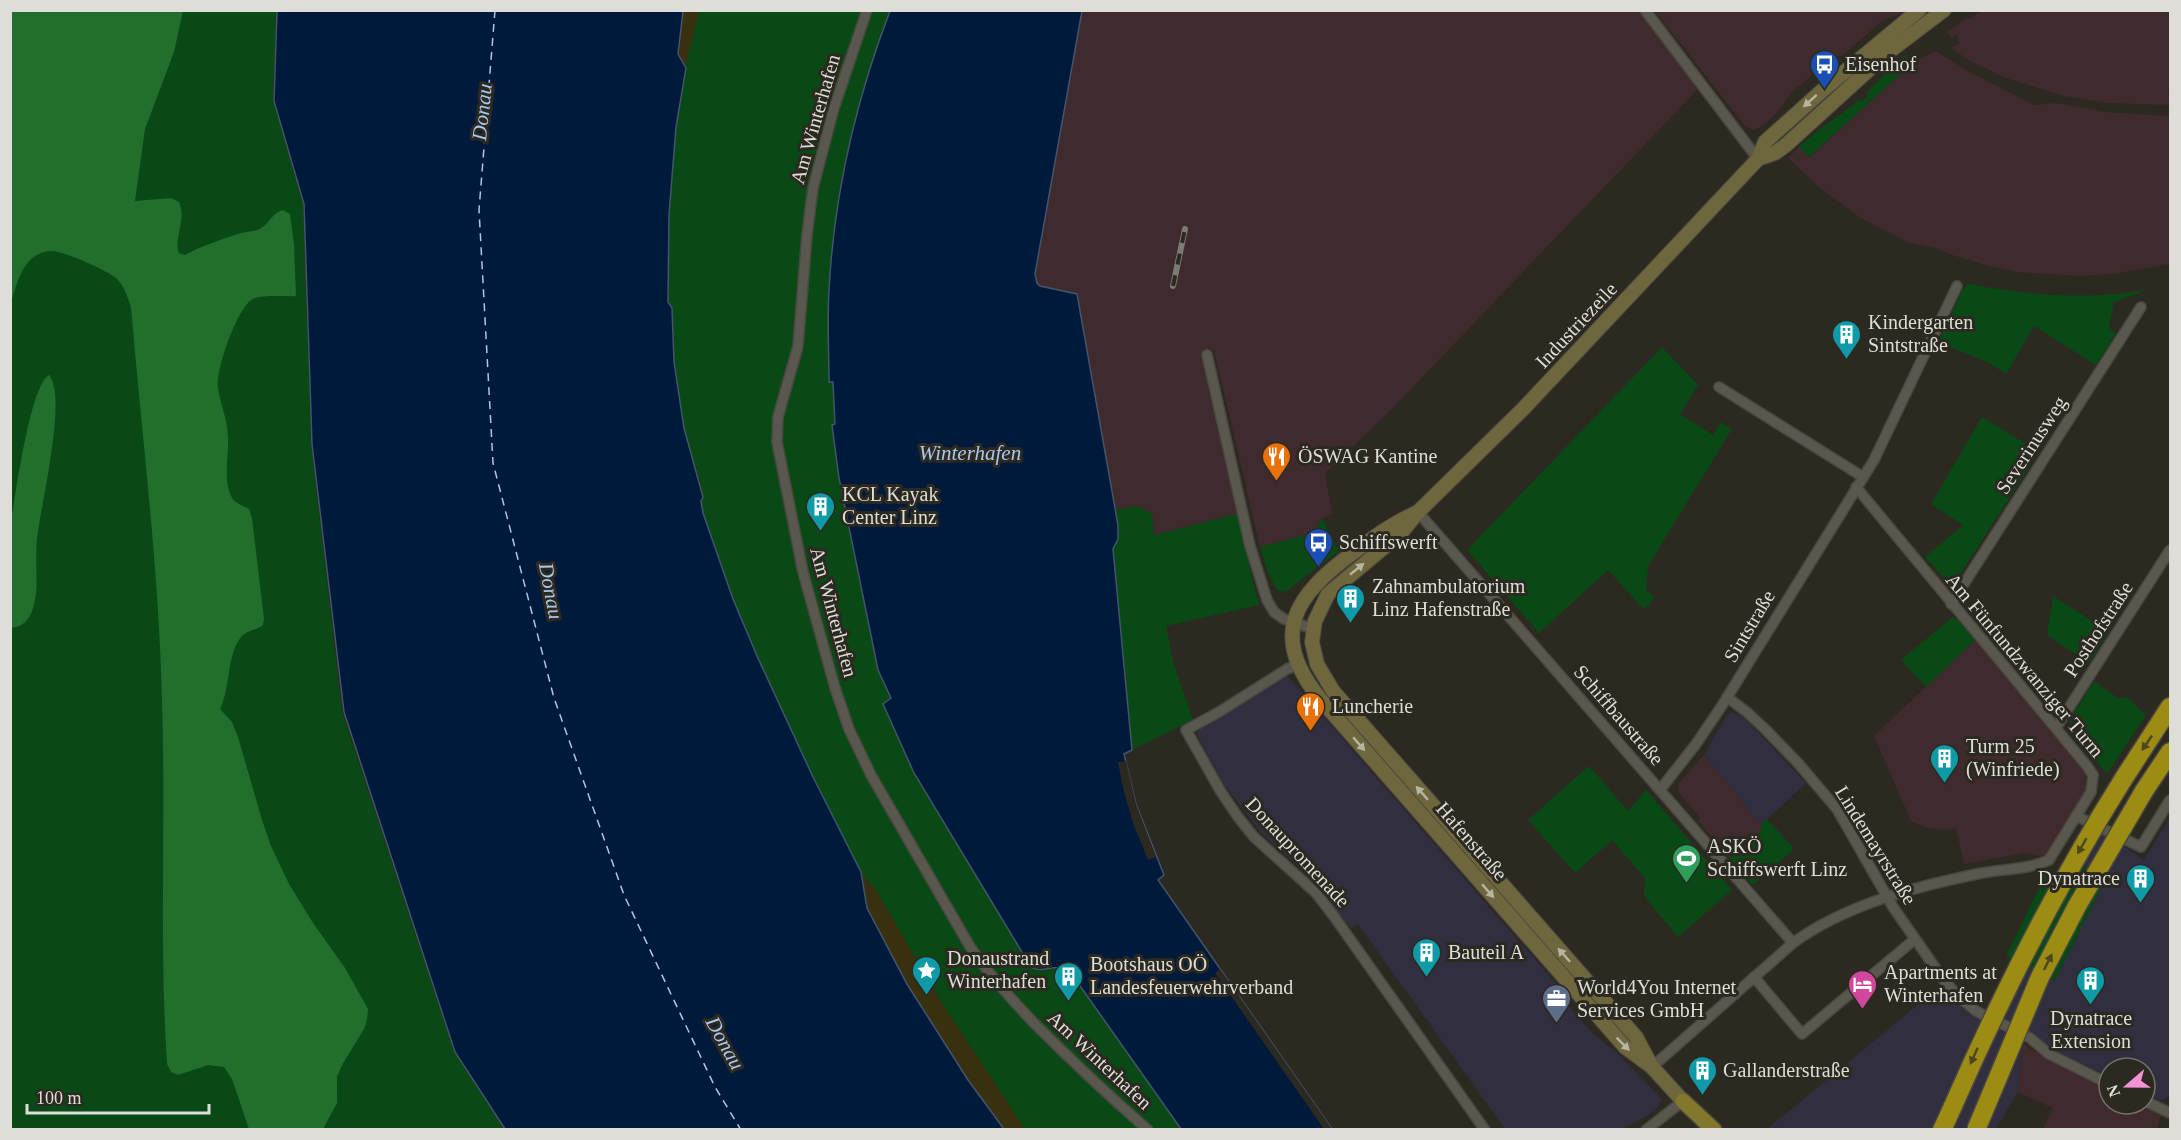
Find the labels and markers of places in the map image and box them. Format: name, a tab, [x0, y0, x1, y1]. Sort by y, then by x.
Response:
bus stop icon: Eisenhof	[1808, 48, 1840, 90]
place label: Eisenhof	[1845, 53, 1916, 75]
place label: Kindergarten Sintstraße	[1868, 311, 1973, 356]
building icon: Kindergarten Sintstraße	[1831, 318, 1863, 360]
restaurant icon: ÖSWAG Kantine	[1261, 440, 1293, 482]
place label: ÖSWAG Kantine	[1298, 445, 1438, 467]
place label: KCL Kayak Center Linz	[842, 483, 938, 528]
building icon: KCL Kayak Center Linz	[805, 490, 837, 532]
bus stop icon: Schiffswerft	[1302, 526, 1334, 568]
place label: Schiffswerft	[1339, 531, 1438, 553]
place label: Zahnambulatorium Linz Hafenstraße	[1372, 575, 1526, 620]
building icon: Zahnambulatorium Linz Hafenstraße	[1335, 582, 1367, 624]
restaurant icon: Luncherie	[1295, 690, 1327, 732]
place label: Luncherie	[1332, 695, 1413, 717]
place label: Turm 25 (Winfriede)	[1966, 735, 2060, 781]
building icon: Turm 25 (Winfriede)	[1929, 742, 1961, 784]
place label: ASKÖ Schiffswerft Linz	[1707, 835, 1847, 880]
sports icon: ASKÖ Schiffswerft Linz	[1670, 842, 1702, 884]
building icon: Dynatrace	[2125, 862, 2157, 904]
place label: Dynatrace	[2038, 867, 2120, 890]
building icon: Bauteil A	[1411, 936, 1443, 978]
place label: Bauteil A	[1448, 941, 1525, 963]
place label: Donaustrand Winterhafen	[947, 947, 1049, 992]
place label: Bootshaus OÖ Landesfeuerwehrverband	[1090, 953, 1293, 998]
place icon: Donaustrand Winterhafen	[910, 954, 942, 996]
building icon: Bootshaus OÖ Landesfeuerwehrverband	[1053, 960, 1085, 1002]
place label: Apartments at Winterhafen	[1884, 961, 1997, 1006]
building icon: Dynatrace Extension	[2075, 964, 2107, 1006]
hotel icon: Apartments at Winterhafen	[1847, 968, 1879, 1010]
place label: World4You Internet Services GmbH	[1577, 976, 1737, 1021]
office icon: World4You Internet Services GmbH	[1540, 982, 1572, 1024]
place label: Dynatrace Extension	[2050, 1007, 2132, 1052]
building icon: Gallanderstraße	[1686, 1054, 1718, 1096]
place label: Gallanderstraße	[1723, 1059, 1850, 1081]

